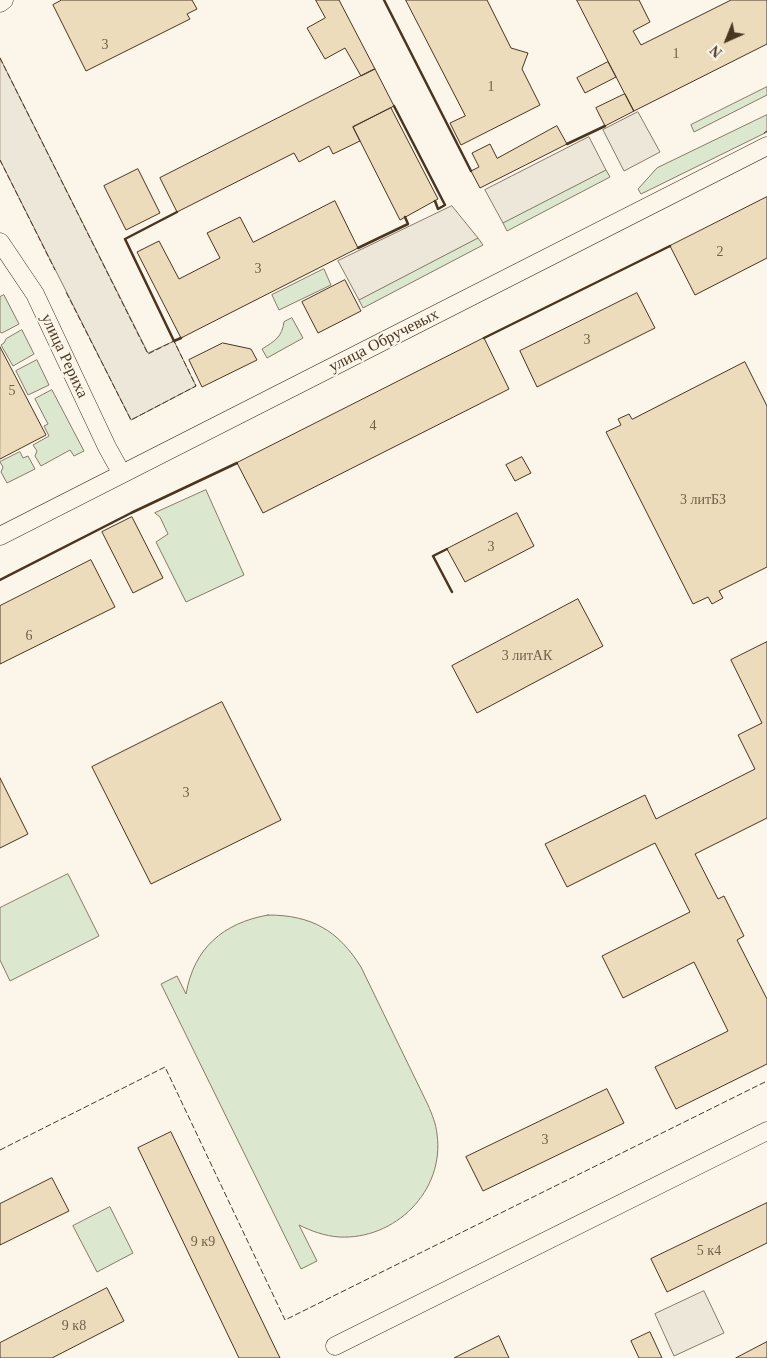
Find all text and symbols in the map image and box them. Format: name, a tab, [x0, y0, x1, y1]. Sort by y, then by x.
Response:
north arrow	[702, 15, 752, 65]
house number: 3	[102, 37, 108, 53]
text: N	[707, 42, 725, 60]
house number: 1	[672, 46, 679, 62]
house number: 1	[488, 79, 494, 95]
house number: 2	[716, 244, 724, 260]
house number: 3	[254, 261, 262, 277]
street label: улица Обручевых	[326, 305, 442, 377]
street label: улица Рериха	[36, 311, 92, 401]
house number: 3	[584, 332, 590, 348]
house number: 5	[8, 383, 15, 399]
house number: 4	[369, 418, 376, 434]
house number: 3 литБЗ	[680, 492, 726, 508]
house number: 3	[488, 539, 494, 555]
house number: 6	[26, 628, 32, 644]
house number: 3 литАК	[502, 648, 552, 664]
house number: 3	[182, 785, 190, 801]
house number: 3	[542, 1132, 548, 1148]
house number: 9 к9	[191, 1234, 215, 1250]
house number: 5 к4	[697, 1243, 721, 1259]
house number: 9 к8	[62, 1318, 86, 1334]

